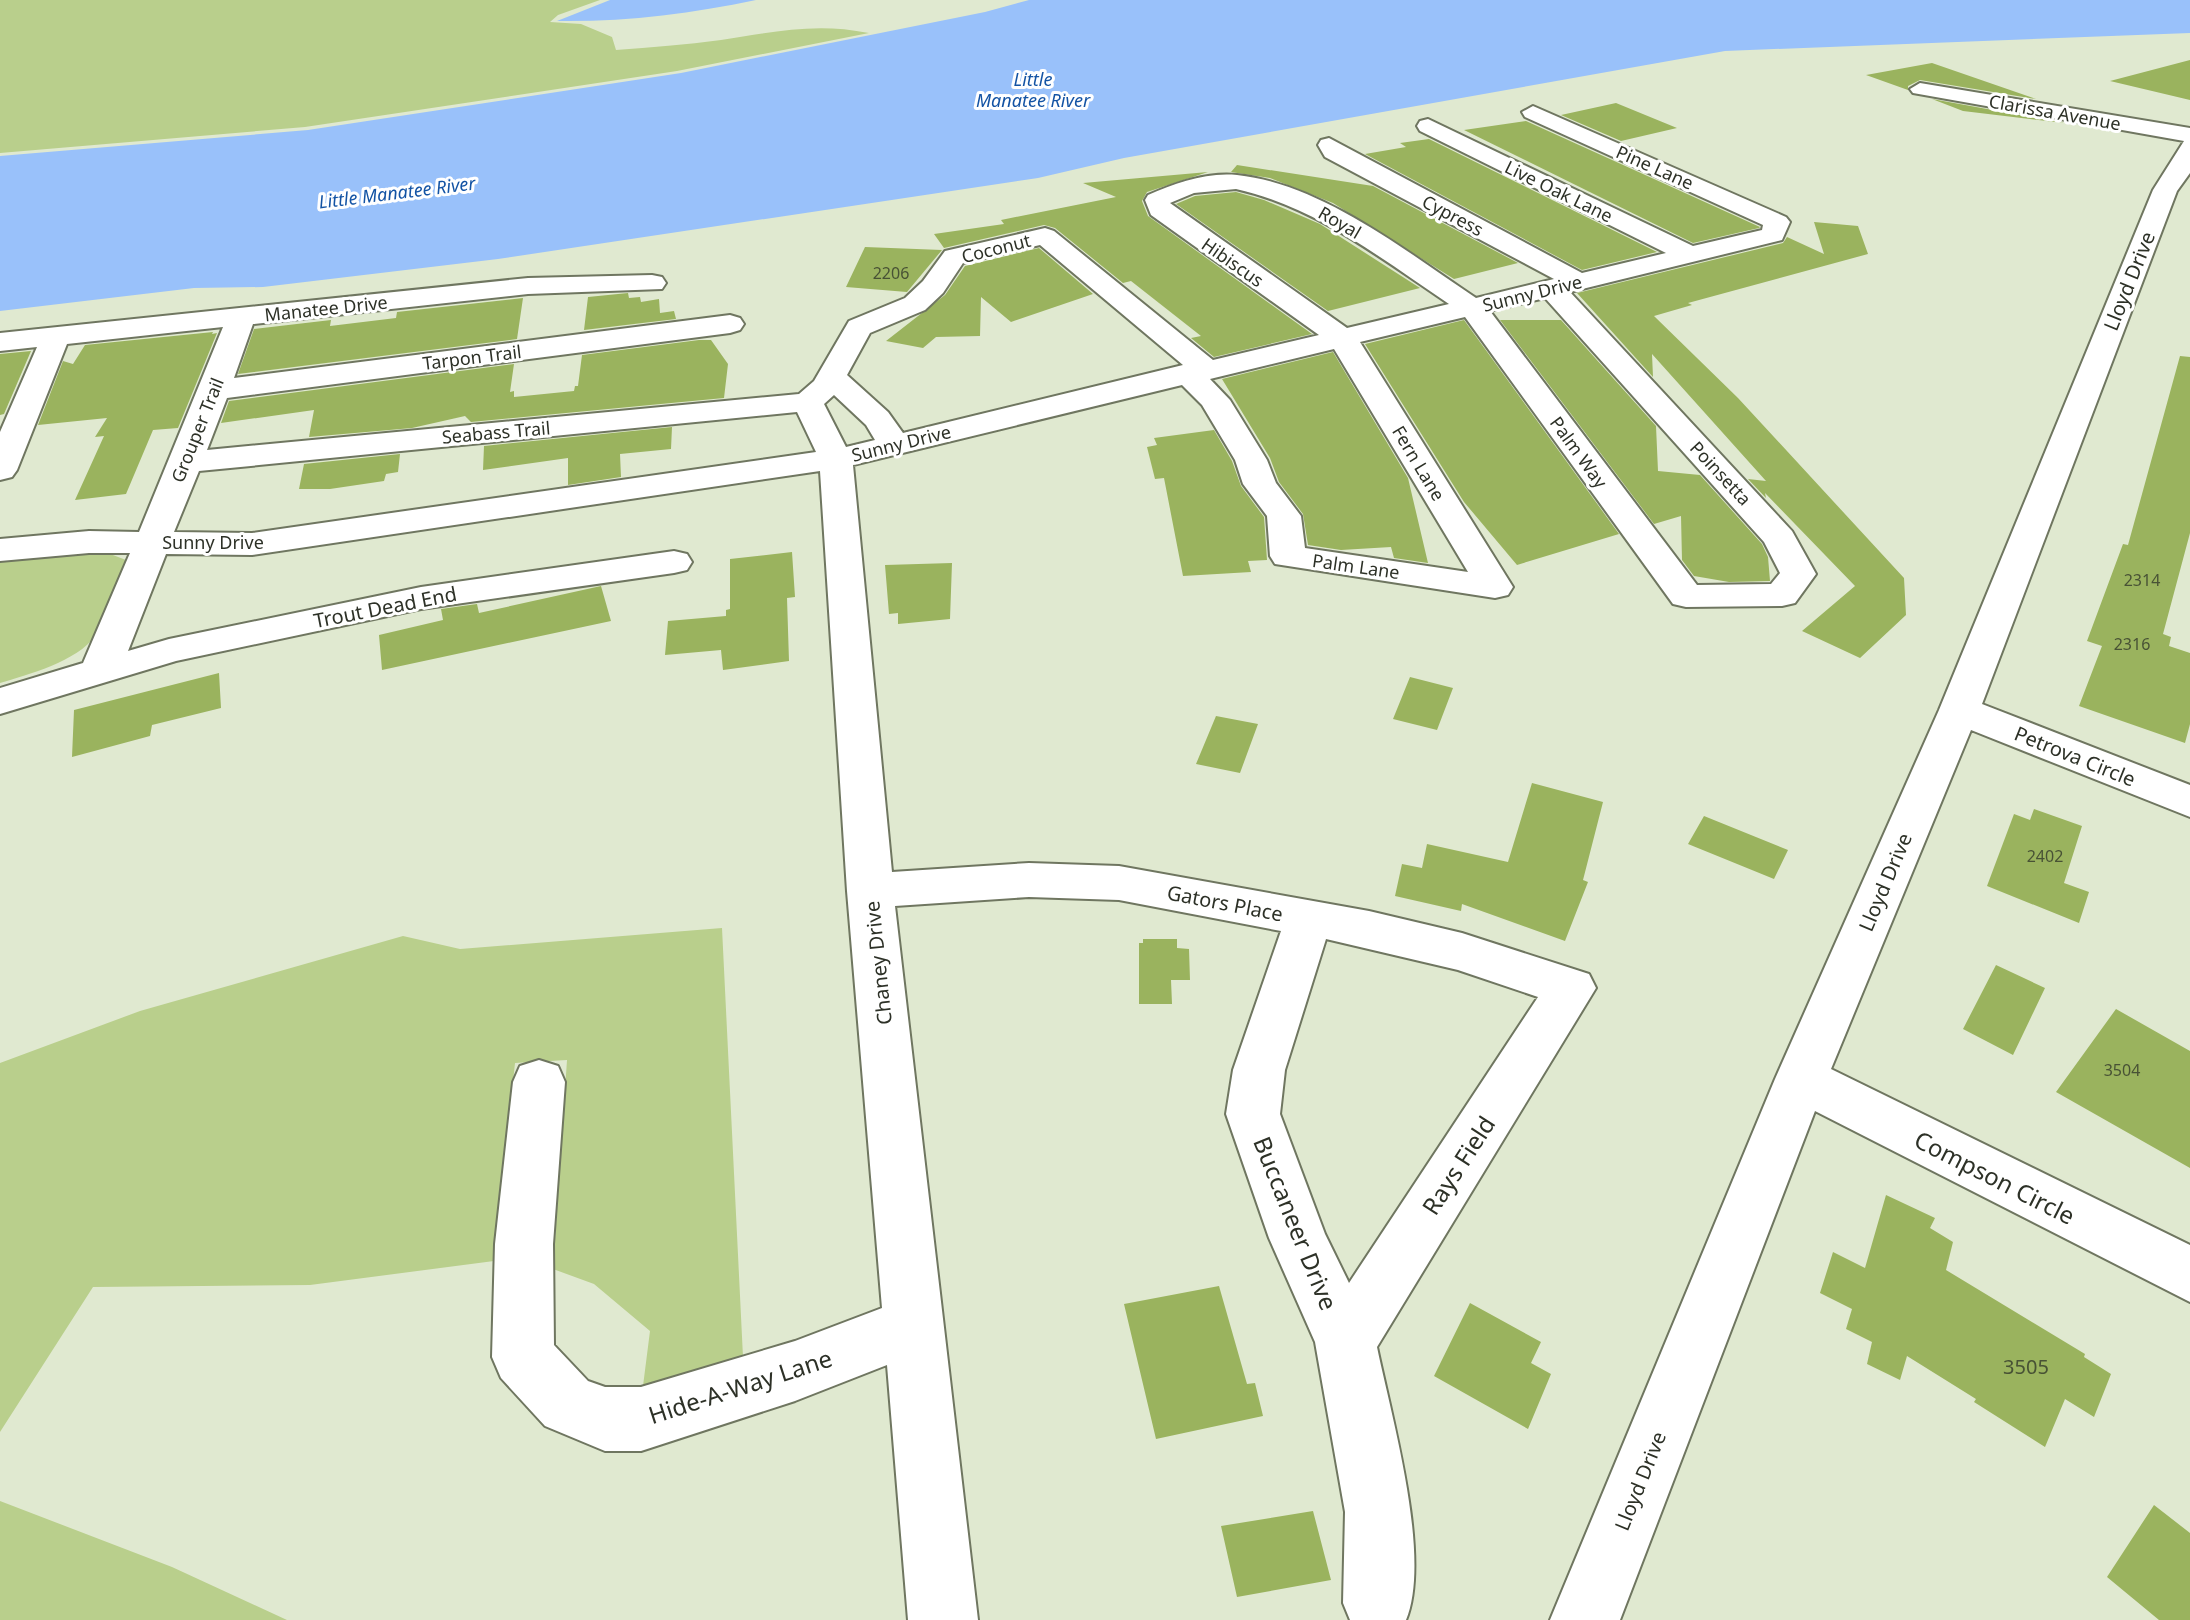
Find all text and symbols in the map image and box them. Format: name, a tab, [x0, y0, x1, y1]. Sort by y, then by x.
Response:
water label: Little Manatee River	[976, 67, 1091, 112]
street label: Clarissa Avenue	[1987, 89, 2123, 135]
street label: Pine Lane	[1613, 139, 1697, 195]
street label: Live Oak Lane	[1501, 155, 1617, 227]
water label: Little Manatee River	[317, 170, 478, 214]
street label: Cypress	[1418, 189, 1488, 241]
street label: Royal	[1314, 200, 1366, 244]
street label: Lloyd Drive	[2097, 227, 2161, 335]
street label: Coconut	[959, 228, 1034, 268]
street label: Hibiscus	[1197, 232, 1269, 292]
house number: 2206	[873, 262, 909, 284]
street label: Sunny Drive	[1480, 269, 1584, 317]
street label: Manatee Drive	[263, 290, 389, 326]
street label: Tarpon Trail	[421, 339, 523, 375]
street label: Grouper Trail	[165, 374, 229, 486]
street label: Palm Way	[1545, 411, 1614, 493]
street label: Seabass Trail	[441, 415, 551, 449]
street label: Sunny Drive	[849, 419, 953, 467]
street label: Fern Lane	[1387, 421, 1451, 505]
street label: Poinsetta	[1685, 436, 1757, 510]
street label: Sunny Drive	[162, 530, 264, 554]
street label: Palm Lane	[1311, 548, 1401, 584]
house number: 2314	[2124, 569, 2160, 591]
street label: Trout Dead End	[311, 580, 459, 634]
house number: 2316	[2114, 633, 2150, 655]
street label: Petrova Circle	[2010, 719, 2140, 793]
street label: Lloyd Drive	[1852, 829, 1918, 935]
house number: 2402	[2027, 845, 2063, 867]
street label: Gators Place	[1165, 879, 1285, 927]
street label: Chaney Drive	[858, 900, 898, 1026]
house number: 3504	[2104, 1059, 2140, 1081]
street label: Rays Field	[1414, 1109, 1502, 1221]
street label: Compson Circle	[1909, 1122, 2081, 1232]
street label: Buccaneer Drive	[1246, 1131, 1346, 1315]
street label: Hide-A-Way Lane	[644, 1341, 836, 1431]
house number: 3505	[2003, 1353, 2049, 1380]
street label: Lloyd Drive	[1608, 1427, 1672, 1535]

